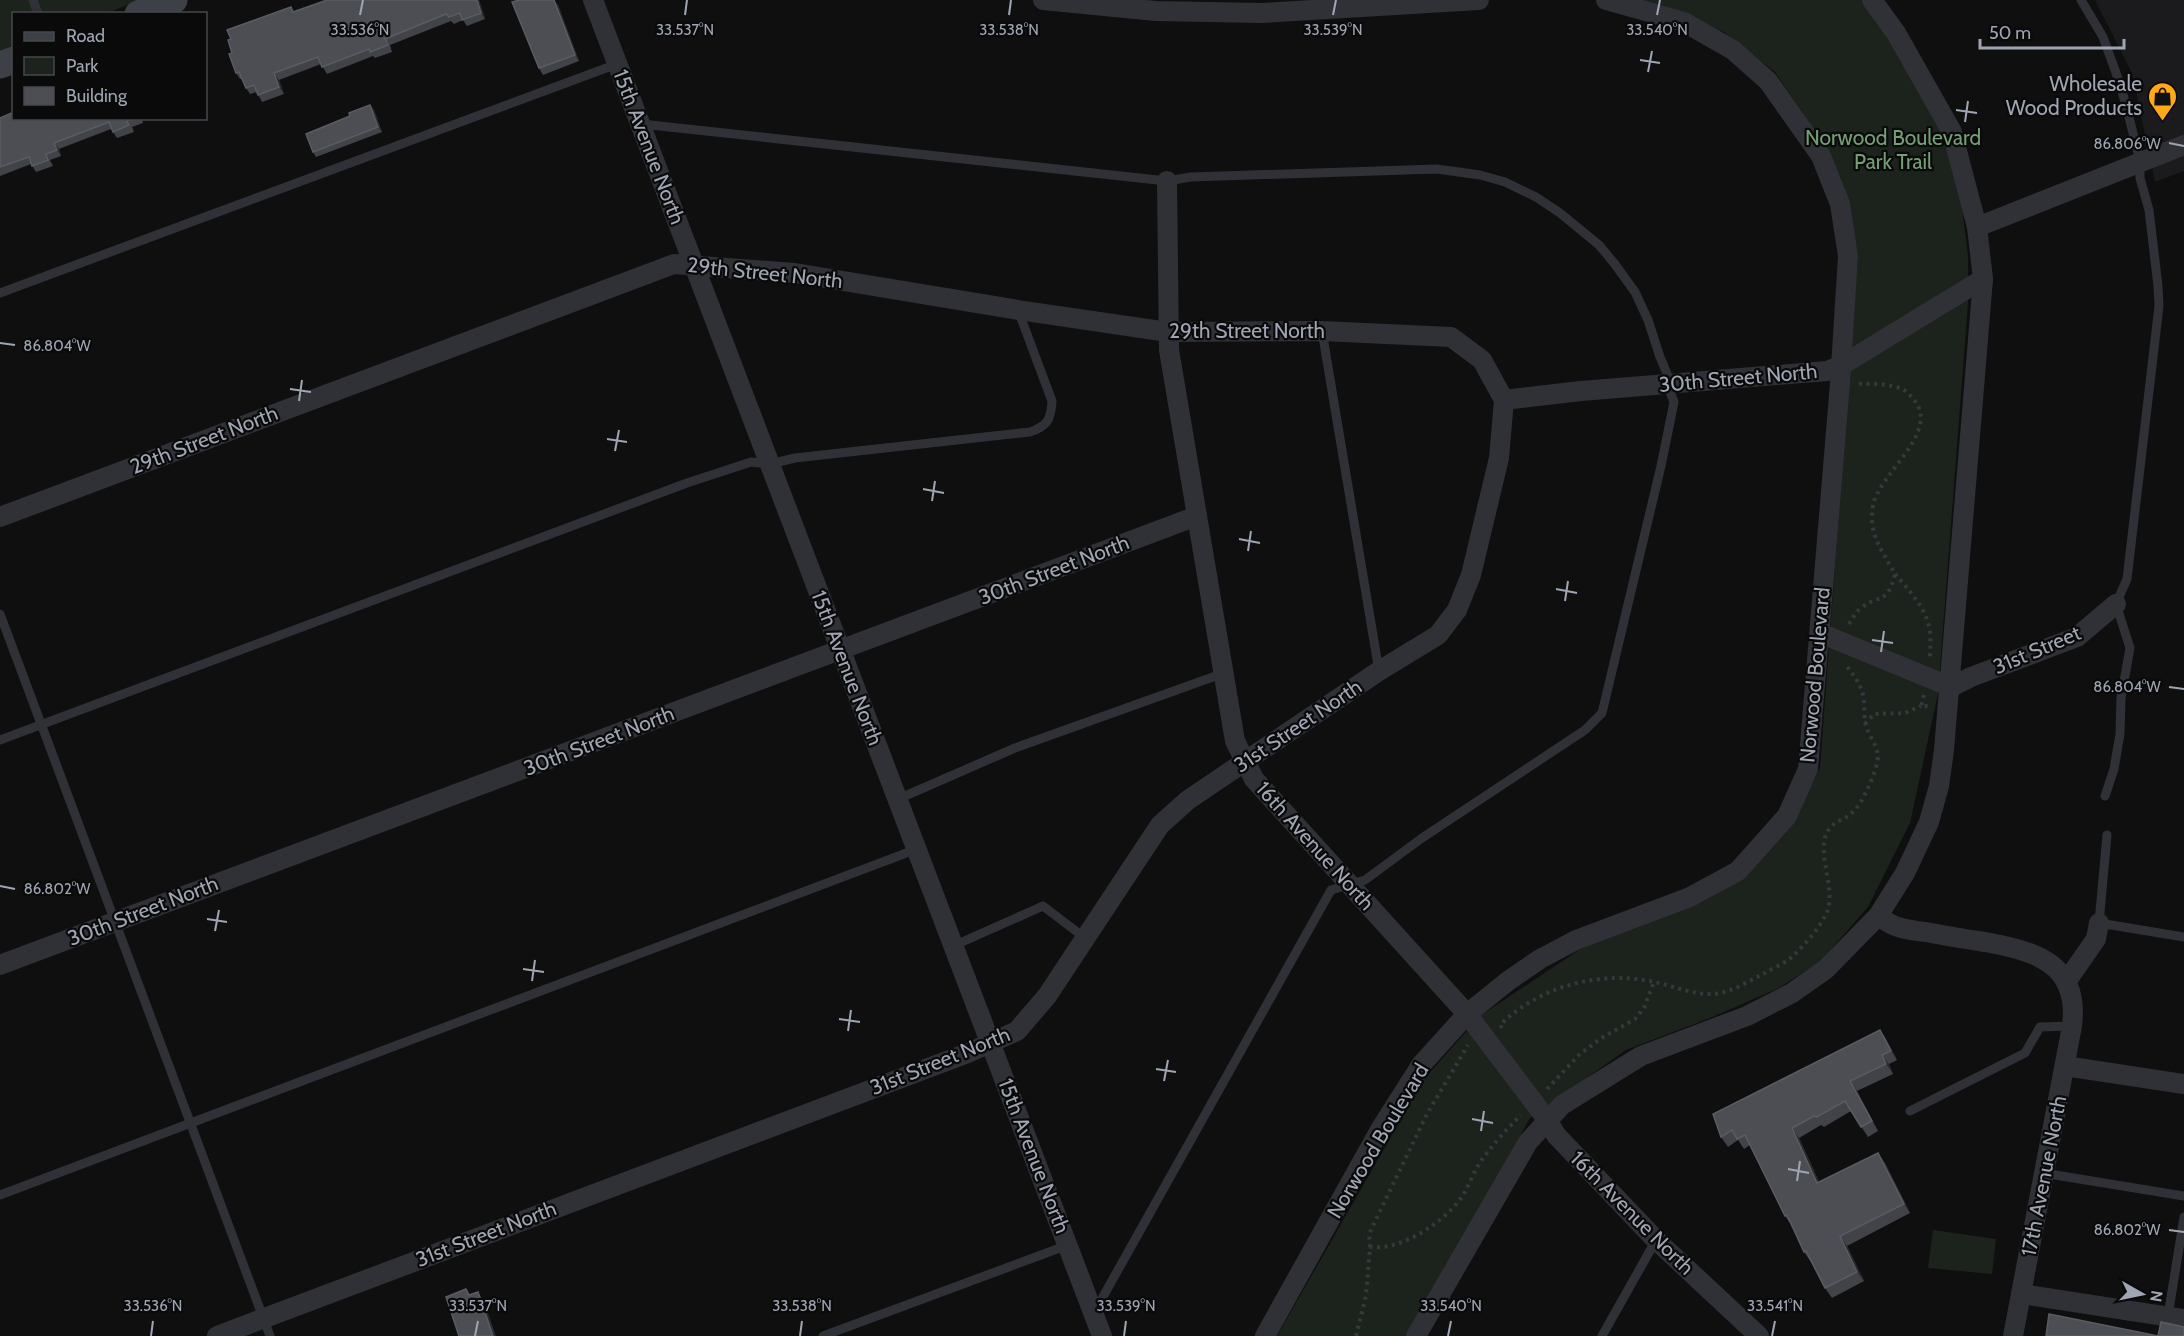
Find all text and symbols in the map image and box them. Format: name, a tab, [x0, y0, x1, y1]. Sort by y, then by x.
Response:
legend	[12, 12, 207, 120]
scale bar	[1980, 12, 2124, 50]
text: 33.536°N	[331, 21, 389, 39]
text: 33.537°N	[656, 21, 714, 39]
text: 33.538°N	[979, 21, 1039, 39]
text: 33.539°N	[1303, 21, 1363, 39]
text: 33.540°N	[1626, 21, 1688, 39]
text: 50 m	[1989, 22, 2031, 44]
text: Road	[66, 25, 105, 47]
text: Park	[66, 55, 99, 77]
street label: 15th Avenue North	[608, 66, 690, 228]
place label: Wholesale Wood Products	[2006, 71, 2142, 120]
shop icon: Wholesale Wood Products	[2147, 80, 2179, 122]
text: Building	[66, 85, 128, 107]
park label: Norwood Boulevard Park Trail	[1805, 125, 1981, 174]
text: 86.806°W	[2093, 135, 2161, 153]
street label: 29th Street North	[686, 252, 844, 293]
street label: 29th Street North	[1169, 318, 1325, 343]
text: 86.804°W	[23, 337, 91, 355]
street label: 30th Street North	[1658, 358, 1818, 397]
street label: 29th Street North	[127, 400, 281, 479]
street label: 30th Street North	[975, 529, 1133, 610]
street label: Norwood Boulevard	[1794, 586, 1835, 764]
street label: 15th Avenue North	[806, 587, 888, 749]
street label: 31st Street	[1989, 620, 2084, 679]
street label: 31st Street North	[1229, 674, 1366, 777]
text: 86.804°W	[2093, 678, 2161, 696]
street label: 30th Street North	[520, 700, 678, 781]
street label: 16th Avenue North	[1251, 776, 1380, 915]
street label: 30th Street North	[64, 870, 222, 951]
text: 86.802°W	[24, 880, 91, 898]
street label: 31st Street North	[866, 1021, 1013, 1100]
street label: Norwood Boulevard	[1321, 1059, 1434, 1223]
street label: 15th Avenue North	[993, 1075, 1075, 1237]
street label: 17th Avenue North	[2016, 1093, 2071, 1258]
street label: 16th Avenue North	[1565, 1146, 1699, 1280]
street label: 31st Street North	[412, 1195, 560, 1272]
text: 86.802°W	[2094, 1221, 2161, 1239]
north arrow	[2112, 1264, 2172, 1324]
text: N	[2146, 1289, 2167, 1303]
text: 33.536°N	[124, 1297, 182, 1315]
text: 33.537°N	[449, 1297, 507, 1315]
text: 33.538°N	[772, 1297, 832, 1315]
text: 33.539°N	[1096, 1297, 1156, 1315]
text: 33.540°N	[1420, 1297, 1482, 1315]
text: 33.541°N	[1747, 1297, 1803, 1315]

